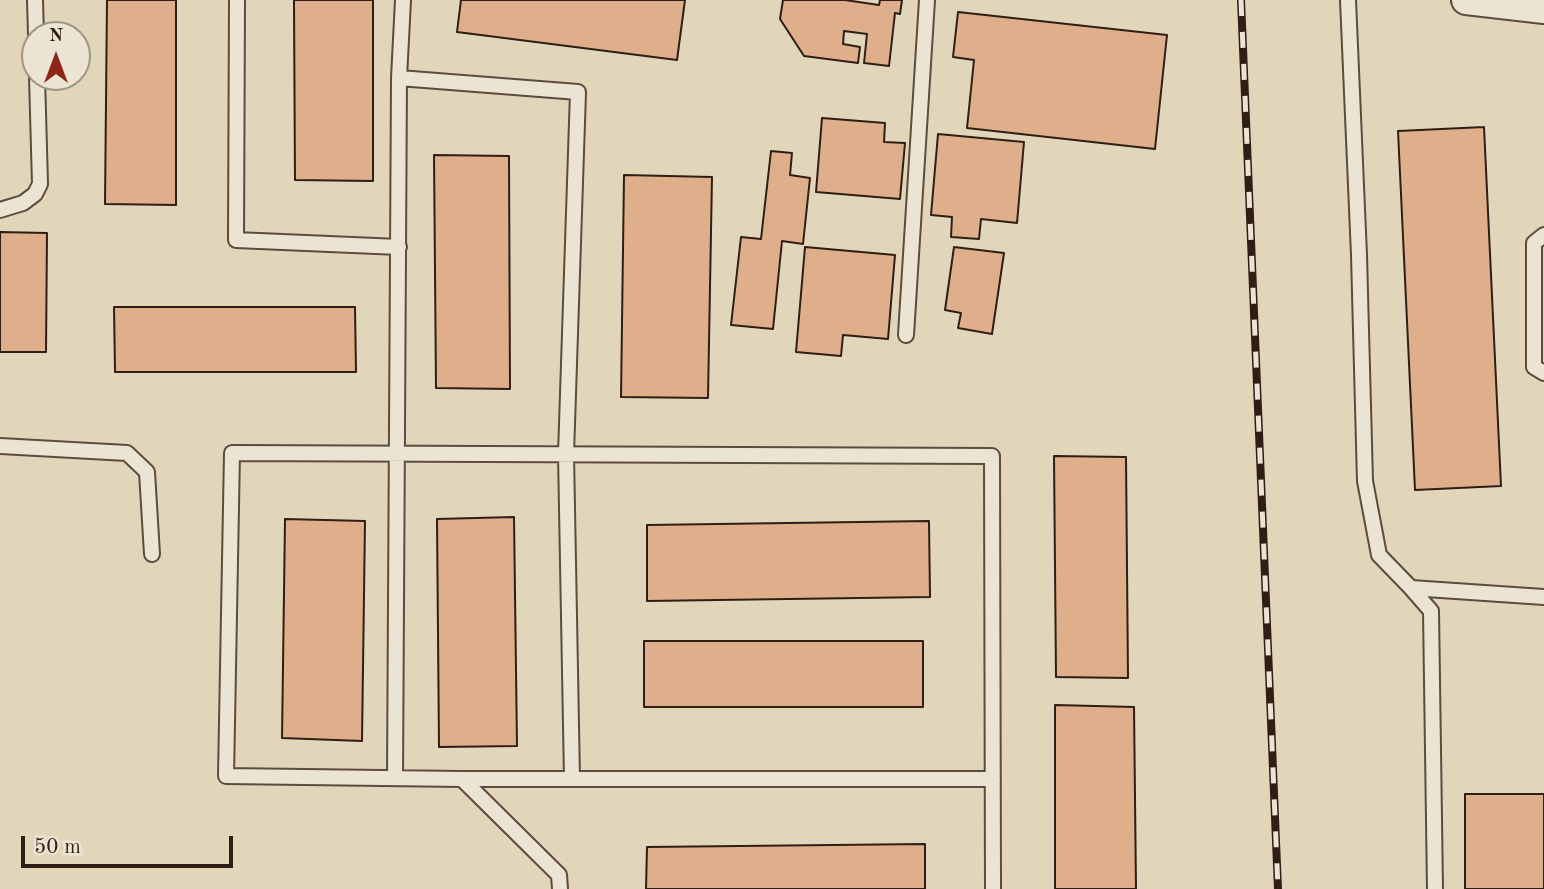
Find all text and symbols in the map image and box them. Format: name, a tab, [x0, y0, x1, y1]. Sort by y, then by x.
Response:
north arrow	[21, 21, 91, 91]
text: N	[49, 27, 63, 46]
scale bar	[24, 822, 236, 866]
text: 50 m	[34, 837, 81, 858]

